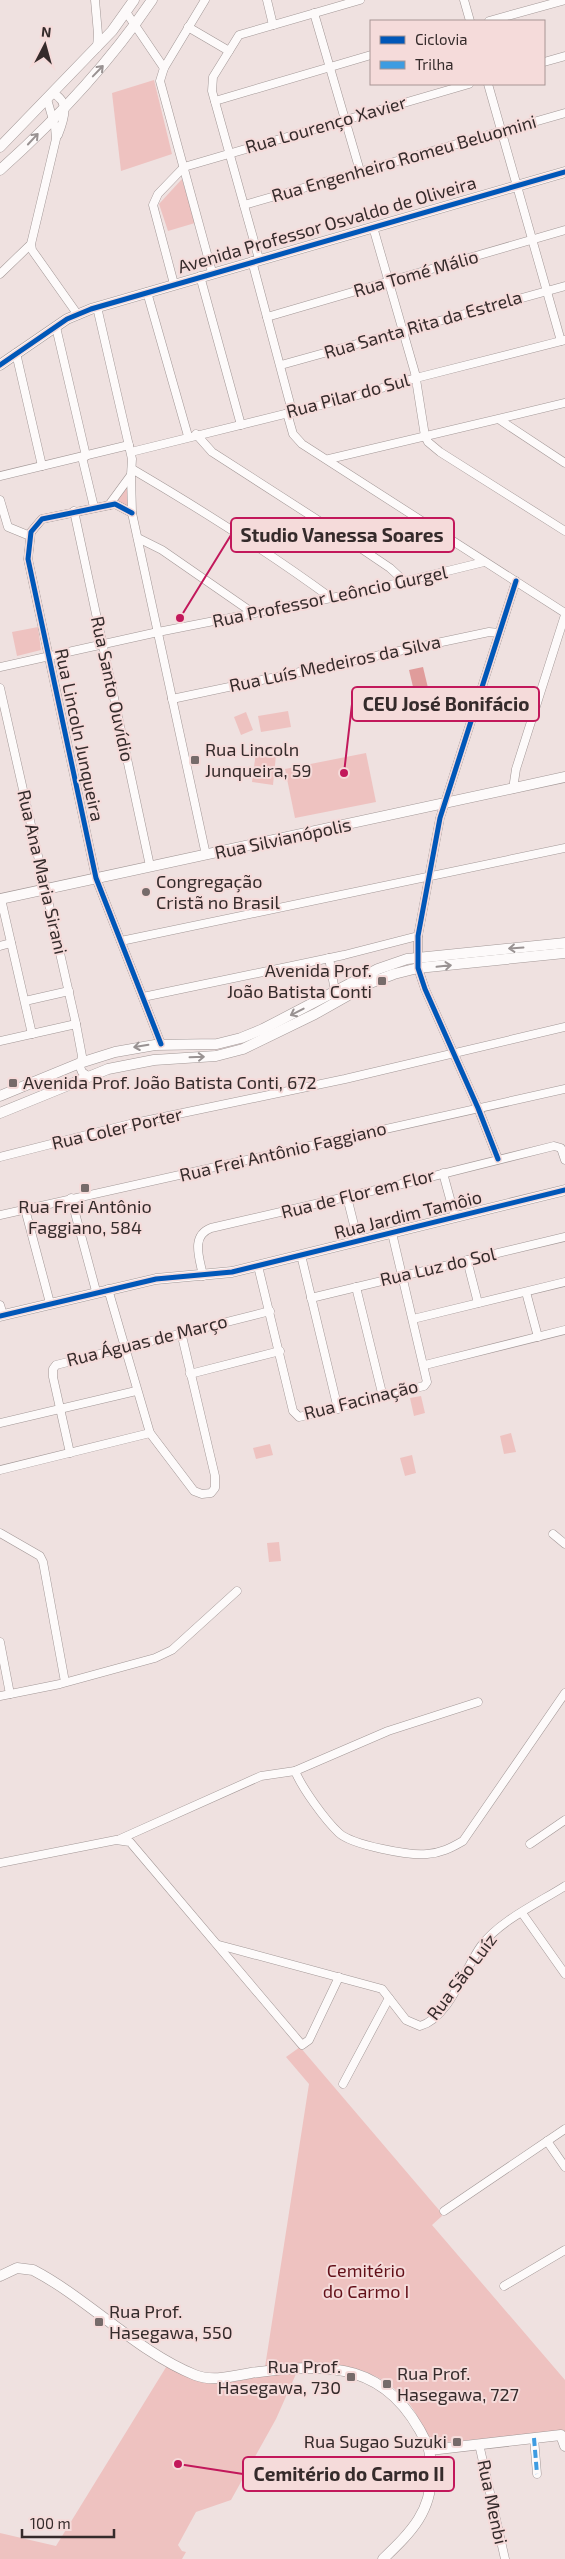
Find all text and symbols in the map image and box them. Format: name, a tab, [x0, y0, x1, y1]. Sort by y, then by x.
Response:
north arrow	[20, 20, 70, 70]
legend	[370, 20, 545, 85]
text: N	[40, 23, 52, 41]
text: Ciclovia	[415, 30, 467, 48]
text: Trilha	[415, 55, 453, 73]
one-way arrow	[92, 65, 104, 77]
street label: Rua Lourenço Xavier	[243, 90, 409, 159]
street label: Rua Engenheiro Romeu Beluomini	[269, 110, 539, 206]
one-way arrow	[27, 132, 39, 145]
street label: Avenida Professor Osvaldo de Oliveira	[175, 171, 478, 277]
street label: Rua Tomé Málio	[351, 245, 481, 301]
street label: Rua Santa Rita da Estrela	[321, 285, 524, 363]
street label: Rua Pilar do Sul	[284, 368, 412, 422]
callout: Studio Vanessa Soares	[231, 518, 454, 552]
text: Studio Vanessa Soares	[240, 523, 444, 546]
street label: Rua Professor Leôncio Gurgel	[210, 560, 450, 632]
street label: Rua Santo Ouvídio	[87, 614, 139, 764]
street label: Rua Luís Medeiros da Silva	[227, 630, 443, 696]
street label: Rua Lincoln Junqueira	[51, 646, 109, 823]
callout: CEU José Bonifácio	[352, 687, 539, 721]
text: CEU José Bonifácio	[363, 692, 529, 715]
place label: Rua Lincoln Junqueira, 59	[205, 738, 312, 781]
marker: Rua Lincoln Junqueira, 59	[189, 754, 201, 766]
street label: Rua Ana Maria Sirani	[13, 787, 73, 956]
street label: Rua Silvianópolis	[213, 813, 353, 863]
place label: Congregação Cristã no Brasil	[156, 870, 280, 913]
marker: Congregação Cristã no Brasil	[140, 886, 152, 898]
one-way arrow	[509, 943, 525, 952]
place label: Avenida Prof. João Batista Conti	[227, 959, 372, 1002]
one-way arrow	[436, 961, 452, 971]
marker: Avenida Prof. João Batista Conti	[376, 975, 388, 987]
one-way arrow	[290, 1007, 305, 1017]
one-way arrow	[134, 1042, 150, 1052]
one-way arrow	[188, 1053, 204, 1062]
place label: Avenida Prof. João Batista Conti, 672	[23, 1071, 317, 1093]
marker: Avenida Prof. João Batista Conti, 672	[7, 1077, 19, 1089]
street label: Rua Coler Porter	[49, 1102, 184, 1154]
street label: Rua Frei Antônio Faggiano	[177, 1117, 388, 1186]
street label: Rua de Flor em Flor	[279, 1163, 437, 1223]
marker: Rua Frei Antônio Faggiano, 584	[79, 1182, 91, 1194]
street label: Rua Jardim Tamôio	[332, 1185, 484, 1243]
place label: Rua Frei Antônio Faggiano, 584	[18, 1195, 152, 1238]
street label: Rua Luz do Sol	[378, 1242, 498, 1290]
street label: Rua Águas de Março	[64, 1309, 230, 1372]
street label: Rua Facinação	[301, 1374, 420, 1425]
street label: Rua São Luíz	[422, 1929, 501, 2024]
park label: Cemitério do Carmo I	[323, 2259, 409, 2302]
place label: Rua Prof. Hasegawa, 550	[109, 2300, 232, 2343]
marker: Rua Prof. Hasegawa, 550	[93, 2316, 105, 2328]
place label: Rua Prof. Hasegawa, 730	[218, 2355, 341, 2398]
place label: Rua Prof. Hasegawa, 727	[397, 2362, 519, 2405]
marker: Rua Prof. Hasegawa, 730	[345, 2371, 357, 2383]
marker: Rua Prof. Hasegawa, 727	[381, 2378, 393, 2390]
place label: Rua Sugao Suzuki	[304, 2430, 447, 2452]
marker: Rua Sugao Suzuki	[451, 2436, 463, 2448]
callout: Cemitério do Carmo II	[243, 2457, 454, 2491]
street label: Rua Menbi	[473, 2457, 513, 2546]
text: Cemitério do Carmo II	[254, 2462, 444, 2485]
scale bar	[22, 2506, 115, 2538]
text: 100 m	[30, 2514, 71, 2532]

